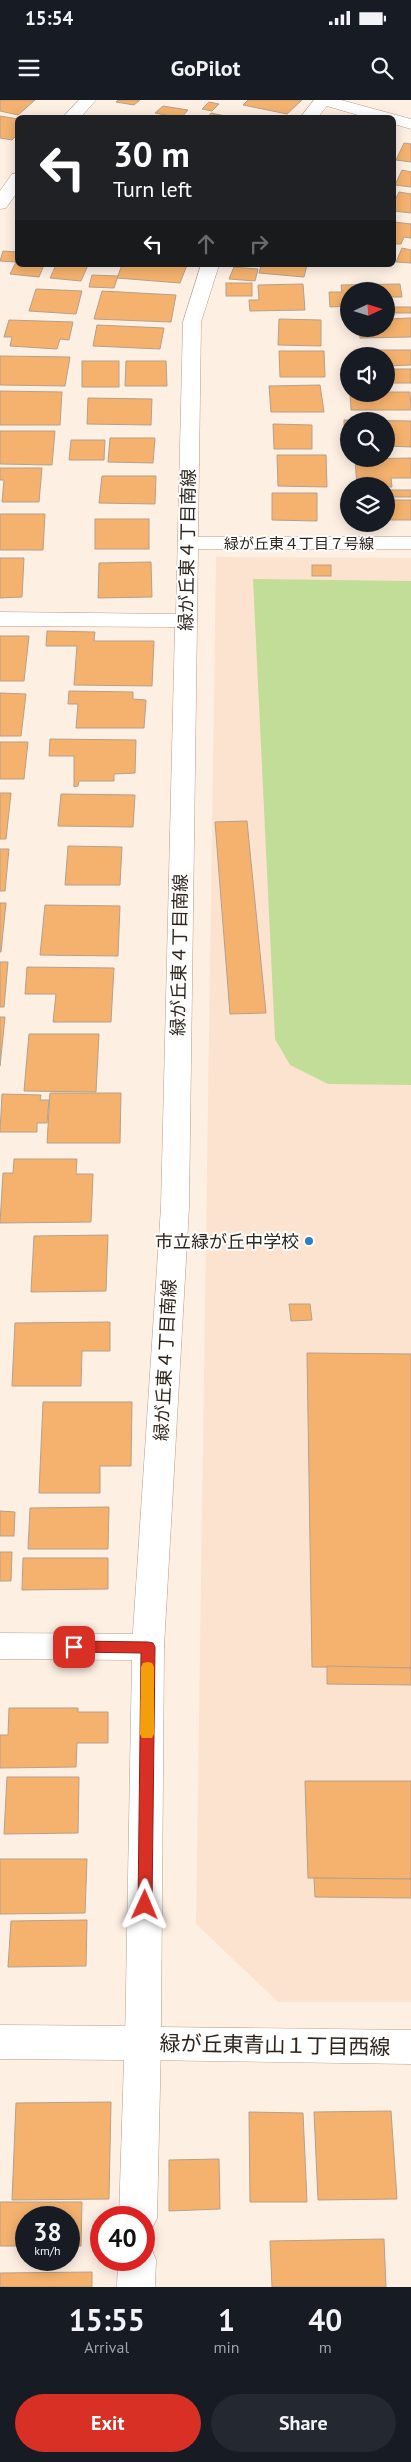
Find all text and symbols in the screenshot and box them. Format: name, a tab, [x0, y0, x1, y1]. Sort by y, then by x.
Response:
text: 15:54	[25, 6, 73, 30]
icon: menu	[15, 54, 43, 82]
text: GoPilot	[171, 54, 240, 82]
icon: search	[368, 54, 396, 82]
text: 30 m	[113, 131, 190, 177]
icon: left	[30, 135, 95, 200]
text: Turn left	[113, 175, 192, 203]
icon: left	[139, 230, 167, 258]
icon: ahead	[192, 230, 220, 258]
icon: right	[245, 230, 273, 258]
north arrow	[340, 282, 395, 338]
map controls	[340, 282, 395, 532]
button: sound	[340, 347, 395, 402]
button: search	[340, 412, 395, 467]
street label: 緑が丘東４丁目南線	[174, 469, 200, 631]
button: layers	[340, 477, 395, 532]
street label: 緑が丘東４丁目７号線	[224, 534, 374, 553]
street label: 緑が丘東４丁目南線	[166, 874, 192, 1036]
place label: 市立緑が丘中学校	[155, 1230, 299, 1253]
marker: 市立緑が丘中学校	[303, 1235, 315, 1247]
street label: 緑が丘東４丁目南線	[149, 1279, 181, 1441]
pin	[53, 1626, 95, 1668]
icon: arrive	[60, 1633, 88, 1661]
position arrow	[118, 1878, 170, 1930]
street label: 緑が丘東青山１丁目西線	[159, 2029, 391, 2061]
speed limit sign: 40	[90, 2206, 155, 2271]
text: 38	[33, 2216, 62, 2248]
text: km/h	[34, 2243, 61, 2258]
text: 15:55	[69, 2300, 145, 2339]
text: 1	[218, 2300, 235, 2339]
text: 40	[308, 2300, 342, 2339]
text: Arrival	[84, 2337, 129, 2357]
text: min	[214, 2337, 240, 2357]
text: m	[319, 2337, 332, 2357]
button: Exit	[15, 2394, 201, 2452]
button: Share	[211, 2394, 396, 2452]

